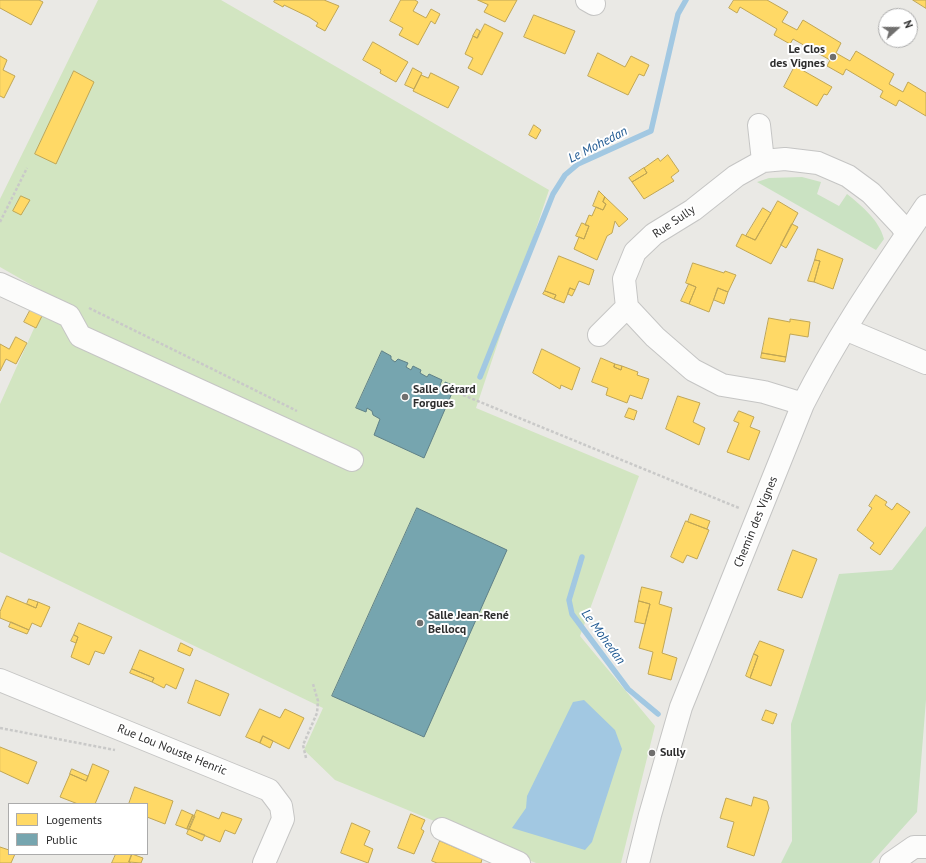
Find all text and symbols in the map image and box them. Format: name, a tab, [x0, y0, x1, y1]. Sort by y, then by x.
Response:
north arrow	[878, 8, 918, 48]
text: N	[900, 18, 916, 30]
place label: Le Clos des Vignes	[770, 43, 825, 71]
marker: Le Clos des Vignes	[828, 52, 838, 62]
water label: Le Mohedan	[566, 123, 630, 167]
street label: Rue Sully	[650, 203, 698, 241]
place label: Salle Gérard Forgues	[413, 383, 476, 411]
marker: Salle Gérard Forgues	[400, 392, 410, 402]
street label: Chemin des Vignes	[731, 474, 781, 570]
water label: Le Mohedan	[578, 606, 628, 668]
place label: Salle Jean-René Bellocq	[428, 609, 509, 637]
marker: Salle Jean-René Bellocq	[415, 618, 425, 628]
street label: Rue Lou Nouste Henric	[115, 721, 229, 779]
place label: Sully	[660, 746, 686, 760]
marker: Sully	[647, 748, 657, 758]
legend	[8, 803, 148, 855]
text: Logements	[46, 812, 102, 827]
text: Public	[46, 832, 77, 847]

